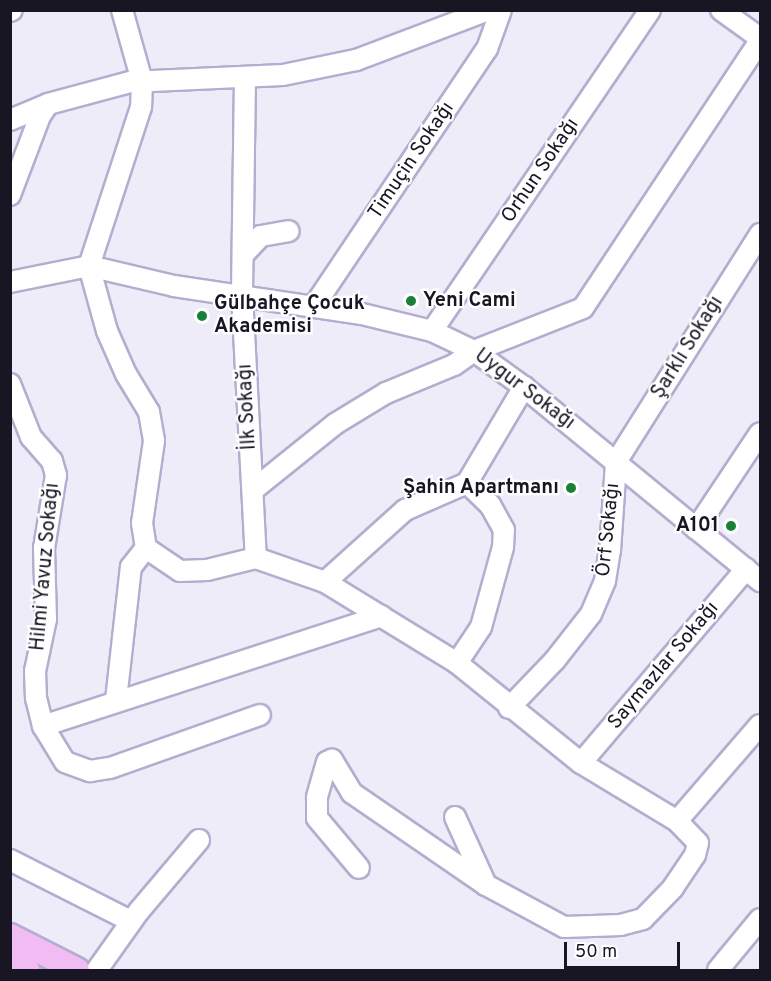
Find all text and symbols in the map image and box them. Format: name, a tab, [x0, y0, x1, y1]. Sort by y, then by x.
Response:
street label: Timuçin Sokağı	[364, 98, 460, 224]
street label: Orhun Sokağı	[497, 114, 585, 228]
place label: Yeni Cami	[423, 289, 516, 313]
place label: Gülbahçe Çocuk Akademisi	[214, 292, 365, 339]
street label: Şarklı Sokağı	[647, 292, 729, 404]
marker: Yeni Cami	[404, 294, 418, 308]
marker: Gülbahçe Çocuk Akademisi	[195, 309, 209, 323]
street label: Uygur Sokağı	[469, 344, 579, 436]
street label: İlk Sokağı	[234, 363, 262, 451]
place label: Şahin Apartmanı	[402, 476, 559, 500]
marker: Şahin Apartmanı	[564, 481, 578, 495]
street label: Hilmi Yavuz Sokağı	[27, 482, 65, 652]
street label: Örf Sokağı	[592, 482, 626, 578]
place label: A101	[676, 514, 719, 538]
marker: A101	[724, 519, 738, 533]
street label: Saymazlar Sokağı	[604, 597, 724, 735]
scale bar	[567, 930, 682, 968]
text: 50 m	[575, 941, 617, 964]

